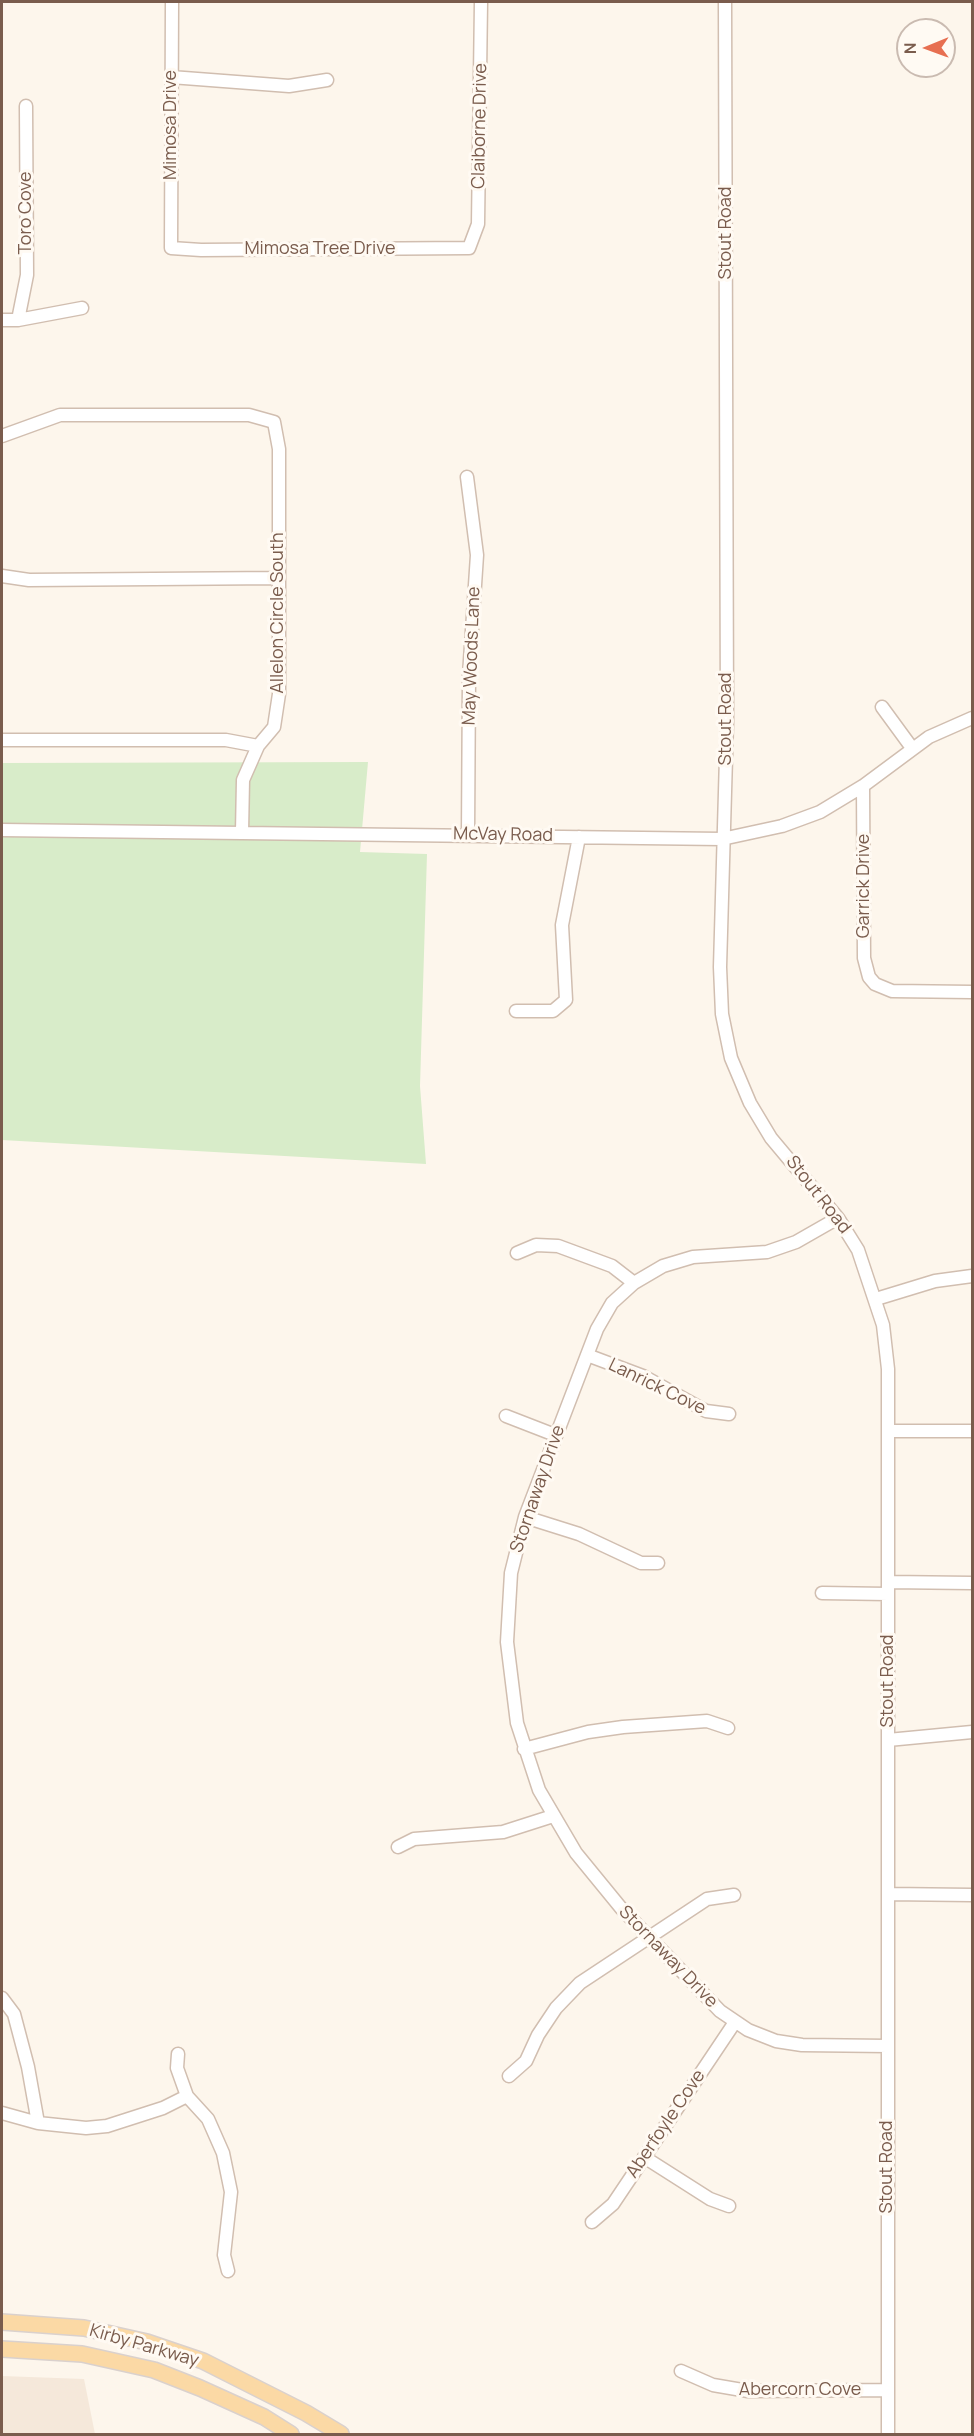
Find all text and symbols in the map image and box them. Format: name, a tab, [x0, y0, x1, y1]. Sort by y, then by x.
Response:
north arrow	[896, 18, 956, 78]
text: N	[899, 42, 921, 54]
street label: Claiborne Drive	[468, 63, 492, 189]
street label: Mimosa Drive	[160, 70, 182, 180]
street label: Toro Cove	[15, 172, 37, 254]
street label: Stout Road	[715, 187, 737, 279]
street label: Mimosa Tree Drive	[244, 238, 396, 260]
street label: Allelon Circle South	[267, 532, 289, 694]
street label: May Woods Lane	[459, 586, 485, 726]
street label: Stout Road	[715, 673, 737, 765]
street label: McVay Road	[453, 823, 553, 847]
street label: Garrick Drive	[853, 834, 875, 938]
street label: Stout Road	[781, 1152, 855, 1238]
street label: Lanrick Cove	[605, 1354, 709, 1420]
street label: Stornaway Drive	[506, 1422, 570, 1556]
street label: Stout Road	[877, 1635, 899, 1727]
street label: Stornaway Drive	[614, 1902, 722, 2012]
street label: Aberfoyle Cove	[622, 2066, 710, 2182]
street label: Stout Road	[876, 2121, 898, 2213]
street label: Kirby Parkway	[87, 2320, 201, 2372]
street label: Abercorn Cove	[739, 2379, 861, 2401]

